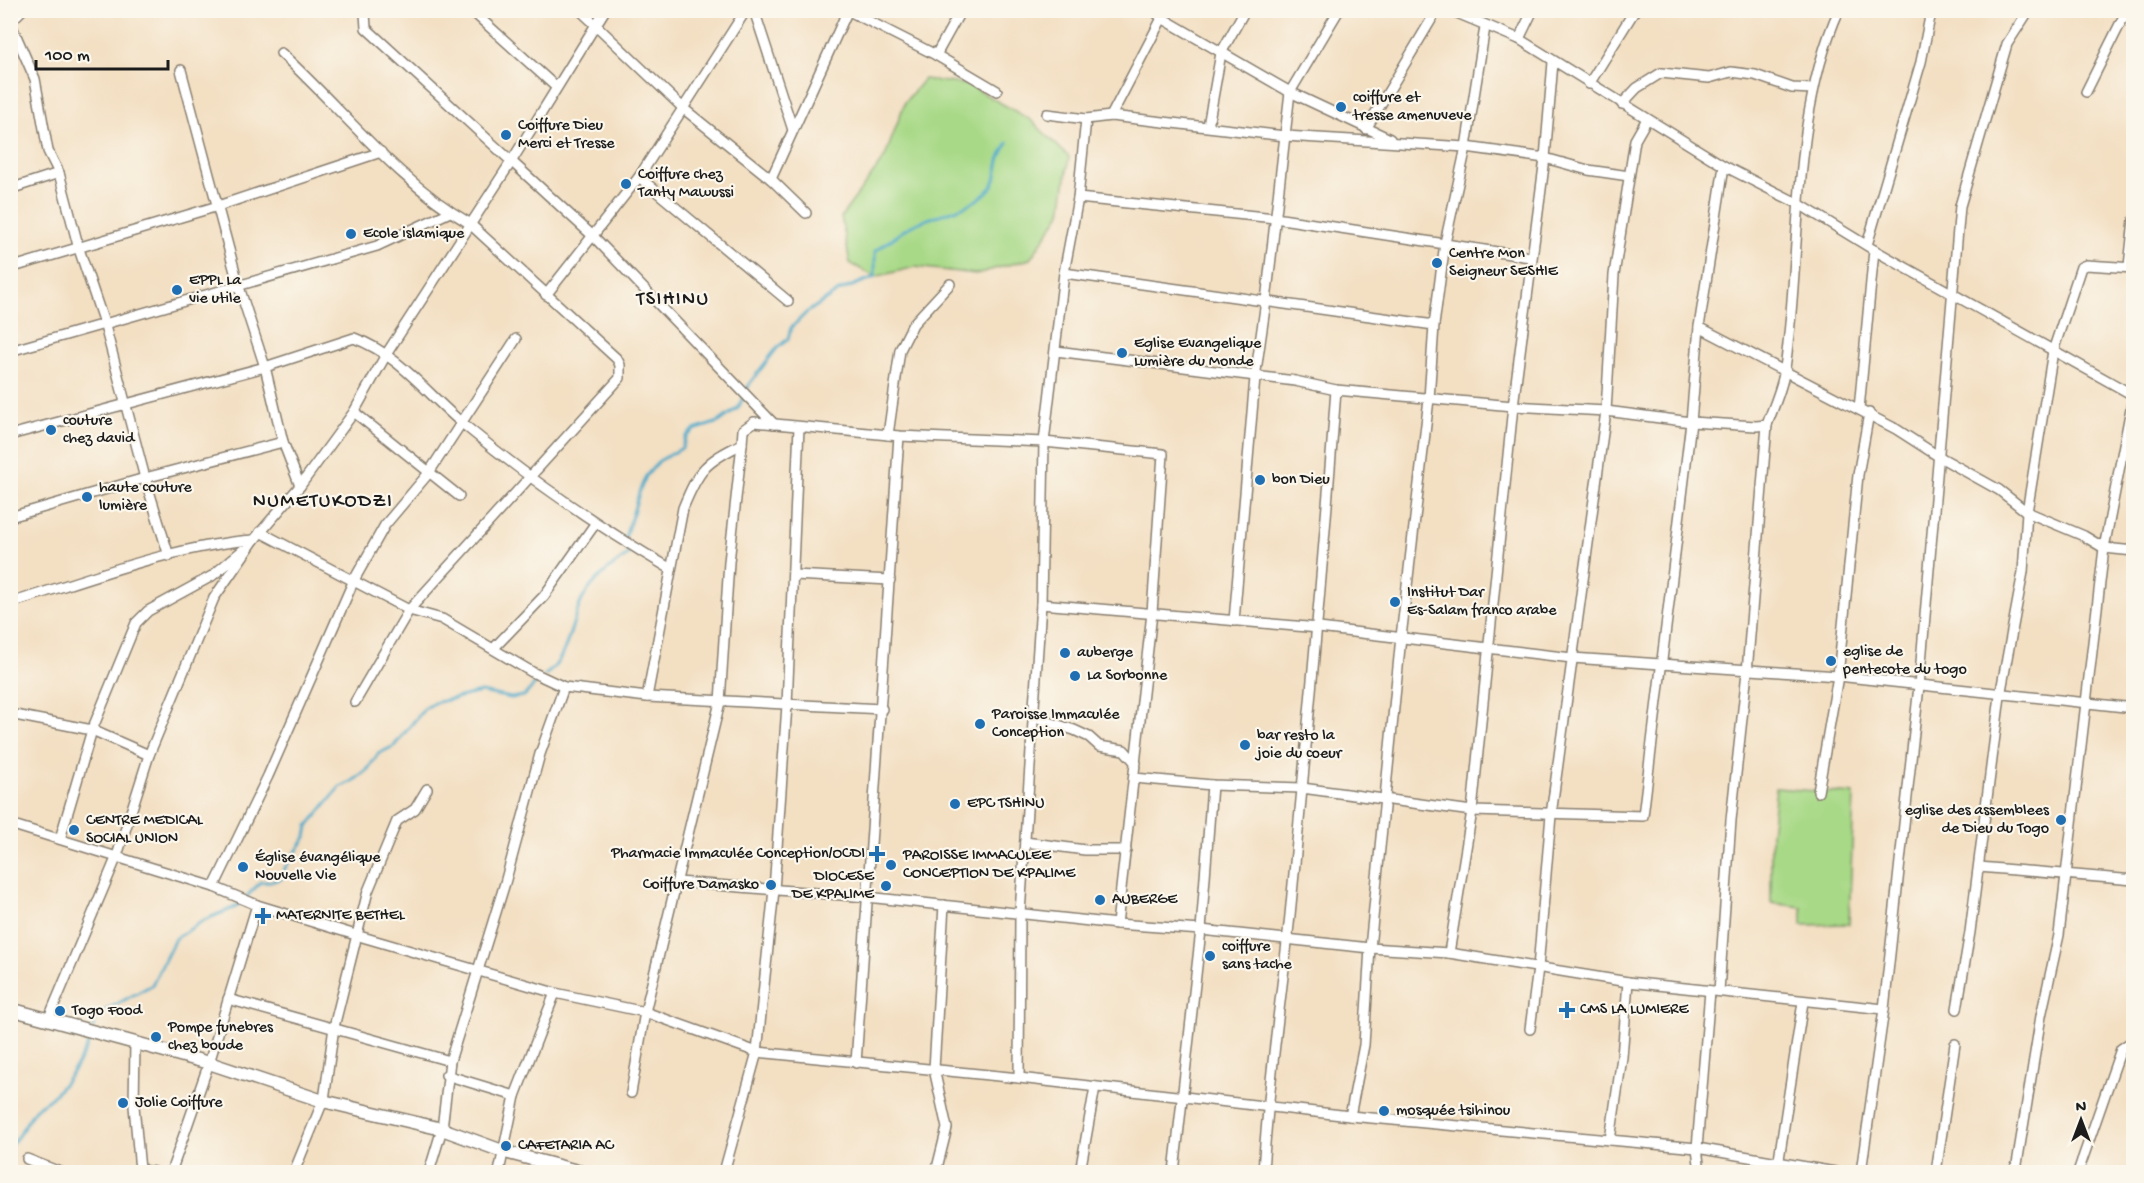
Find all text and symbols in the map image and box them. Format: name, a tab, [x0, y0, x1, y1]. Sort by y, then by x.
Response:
scale bar	[36, 33, 168, 71]
text: 100 m	[44, 46, 90, 67]
place label: coiffure et tresse amenuveve	[1352, 89, 1472, 126]
marker: coiffure et tresse amenuveve	[1334, 100, 1348, 114]
place label: Coiffure Dieu Merci et Tresse	[518, 117, 615, 154]
marker: Coiffure Dieu Merci et Tresse	[499, 128, 513, 142]
place label: Coiffure chez Tanty Mawussi	[637, 166, 734, 203]
marker: Coiffure chez Tanty Mawussi	[619, 177, 633, 191]
place label: Ecole islamique	[363, 225, 465, 244]
marker: Ecole islamique	[344, 227, 358, 241]
place label: Centre Mon Seigneur SESHIE	[1449, 245, 1559, 282]
marker: Centre Mon Seigneur SESHIE	[1430, 256, 1444, 270]
place label: EPPL La vie utile	[189, 272, 242, 309]
marker: EPPL La vie utile	[170, 283, 184, 297]
district label: TSIHINU	[635, 289, 710, 312]
place label: Eglise Evangelique Lumière du Monde	[1134, 335, 1262, 372]
marker: Eglise Evangelique Lumière du Monde	[1115, 346, 1129, 360]
place label: couture chez david	[63, 412, 136, 449]
marker: couture chez david	[44, 423, 58, 437]
place label: bon Dieu	[1272, 471, 1330, 490]
marker: bon Dieu	[1253, 473, 1267, 487]
place label: haute couture lumière	[99, 479, 193, 516]
marker: haute couture lumière	[80, 490, 94, 504]
district label: NUMETUKODZI	[253, 491, 393, 514]
place label: Institut Dar Es-Salam franco arabe	[1407, 584, 1557, 621]
marker: Institut Dar Es-Salam franco arabe	[1388, 595, 1402, 609]
place label: eglise de pentecote du togo	[1842, 643, 1967, 680]
place label: auberge	[1077, 644, 1134, 663]
marker: auberge	[1058, 646, 1072, 660]
marker: eglise de pentecote du togo	[1824, 654, 1838, 668]
place label: La Sorbonne	[1087, 667, 1168, 686]
marker: La Sorbonne	[1068, 669, 1082, 683]
place label: Paroisse Immaculée Conception	[991, 706, 1120, 743]
marker: Paroisse Immaculée Conception	[973, 717, 987, 731]
place label: bar resto la joie du coeur	[1254, 727, 1343, 764]
marker: bar resto la joie du coeur	[1238, 738, 1252, 752]
place label: EPC TSHINU	[967, 795, 1045, 814]
marker: EPC TSHINU	[948, 797, 962, 811]
place label: eglise des assemblees de Dieu du Togo	[1905, 802, 2050, 839]
place label: CENTRE MEDICAL SOCIAL UNION	[86, 812, 204, 849]
marker: eglise des assemblees de Dieu du Togo	[2054, 813, 2068, 827]
marker: CENTRE MEDICAL SOCIAL UNION	[67, 823, 81, 837]
place label: Pharmacie Immaculée Conception/OCDI	[610, 845, 865, 864]
marker: Pharmacie Immaculée Conception/OCDI	[870, 847, 884, 861]
place label: PAROISSE IMMACULEE CONCEPTION DE KPALIME	[902, 847, 1076, 884]
place label: Église évangélique Nouvelle Vie	[255, 849, 381, 886]
marker: PAROISSE IMMACULEE CONCEPTION DE KPALIME	[884, 858, 898, 872]
marker: Église évangélique Nouvelle Vie	[236, 860, 250, 874]
place label: DIOCESE DE KPALIME	[791, 868, 875, 905]
place label: Coiffure Damasko	[643, 876, 759, 895]
marker: Coiffure Damasko	[764, 878, 778, 892]
marker: DIOCESE DE KPALIME	[879, 879, 893, 893]
place label: AUBERGE	[1112, 891, 1178, 910]
marker: AUBERGE	[1093, 893, 1107, 907]
marker: MATERNITE BETHEL	[254, 907, 272, 925]
place label: MATERNITE BETHEL	[276, 907, 406, 926]
place label: coiffure sans tache	[1222, 938, 1293, 975]
marker: coiffure sans tache	[1203, 949, 1217, 963]
marker: CMS LA LUMIERE	[1558, 1001, 1576, 1019]
place label: CMS LA LUMIERE	[1580, 1001, 1689, 1020]
place label: Togo Food	[71, 1002, 143, 1021]
marker: Togo Food	[53, 1004, 67, 1018]
place label: Pompe funebres chez boude	[167, 1019, 274, 1056]
marker: Pompe funebres chez boude	[149, 1030, 163, 1044]
north arrow	[2051, 1090, 2111, 1150]
place label: Jolie Coiffure	[135, 1094, 223, 1113]
marker: Jolie Coiffure	[116, 1096, 130, 1110]
text: N	[2076, 1099, 2087, 1118]
place label: mosquée tsihinou	[1396, 1102, 1511, 1121]
marker: mosquée tsihinou	[1377, 1104, 1391, 1118]
place label: CAFETARIA AC	[518, 1137, 615, 1156]
marker: CAFETARIA AC	[499, 1139, 513, 1153]

